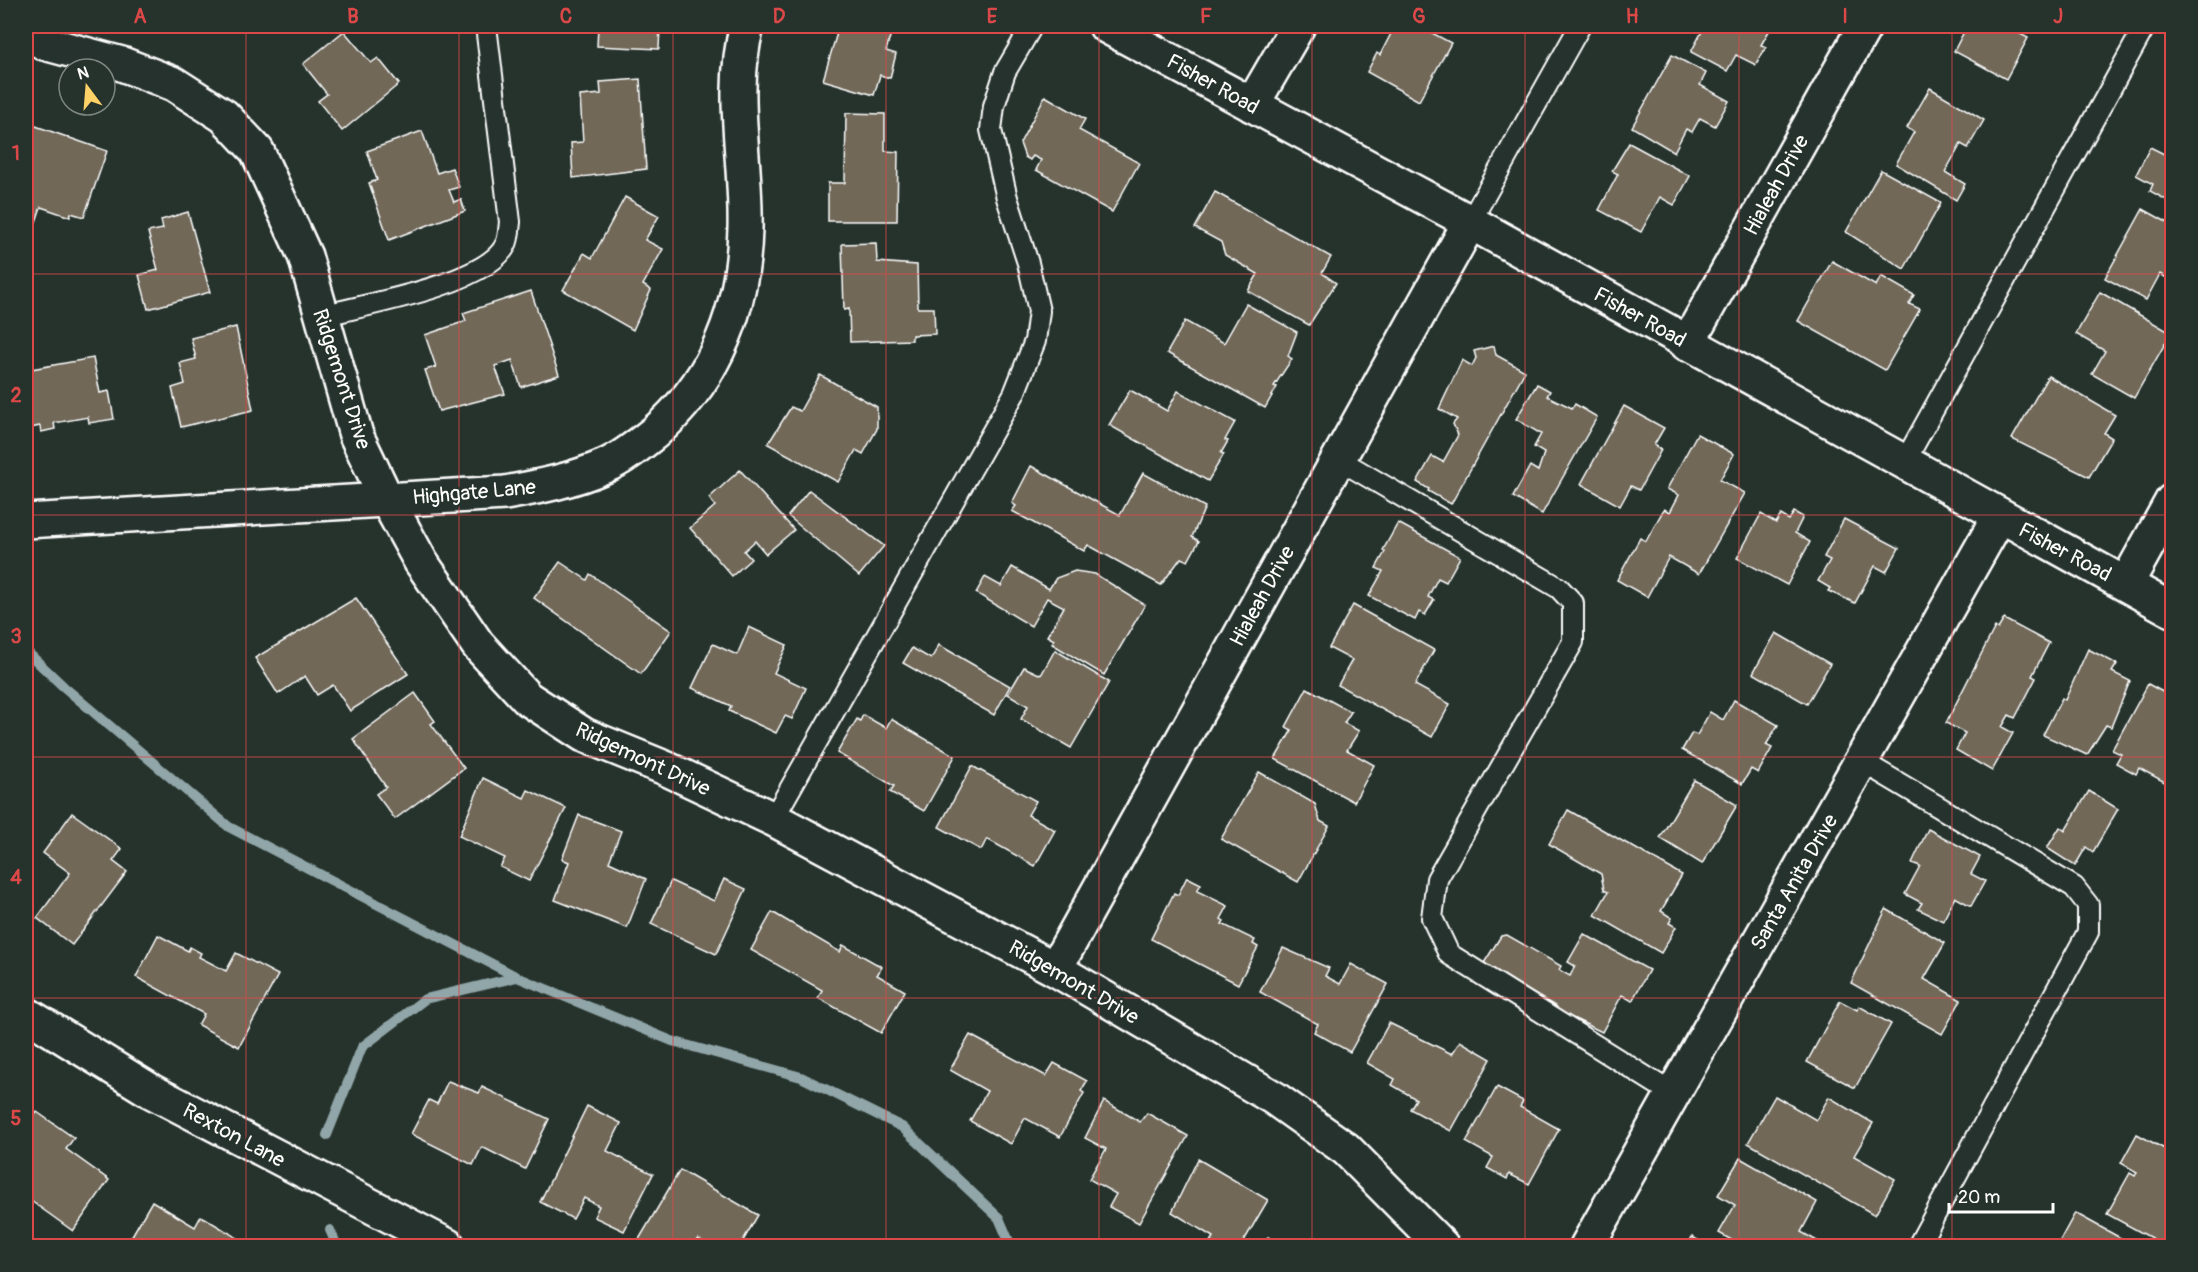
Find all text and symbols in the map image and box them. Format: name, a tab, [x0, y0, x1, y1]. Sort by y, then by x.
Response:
text: A	[134, 4, 147, 29]
text: B	[347, 4, 359, 29]
text: C	[560, 4, 572, 29]
text: D	[773, 4, 786, 29]
text: E	[987, 4, 998, 29]
text: F	[1200, 4, 1212, 29]
text: G	[1412, 4, 1426, 29]
text: H	[1626, 4, 1639, 29]
text: I	[1842, 4, 1848, 29]
text: J	[2053, 4, 2063, 29]
street label: Fisher Road	[1162, 48, 1264, 121]
north arrow	[57, 57, 117, 117]
text: N	[75, 62, 91, 85]
street label: Hialeah Drive	[1738, 130, 1816, 240]
text: 1	[12, 141, 20, 166]
street label: Fisher Road	[1589, 281, 1691, 354]
street label: Ridgemont Drive	[306, 306, 377, 453]
text: 2	[10, 383, 22, 408]
street label: Highgate Lane	[411, 474, 538, 511]
street label: Fisher Road	[2014, 517, 2116, 588]
street label: Hialeah Drive	[1224, 541, 1302, 651]
text: 3	[10, 624, 22, 649]
street label: Ridgemont Drive	[571, 716, 715, 803]
street label: Santa Anita Drive	[1745, 809, 1845, 955]
text: 4	[10, 865, 22, 890]
street label: Ridgemont Drive	[1004, 934, 1144, 1031]
street label: Rexton Lane	[178, 1097, 290, 1174]
text: 5	[11, 1106, 22, 1131]
scale bar	[1949, 1176, 2052, 1214]
text: 20 m	[1958, 1186, 2000, 1209]

